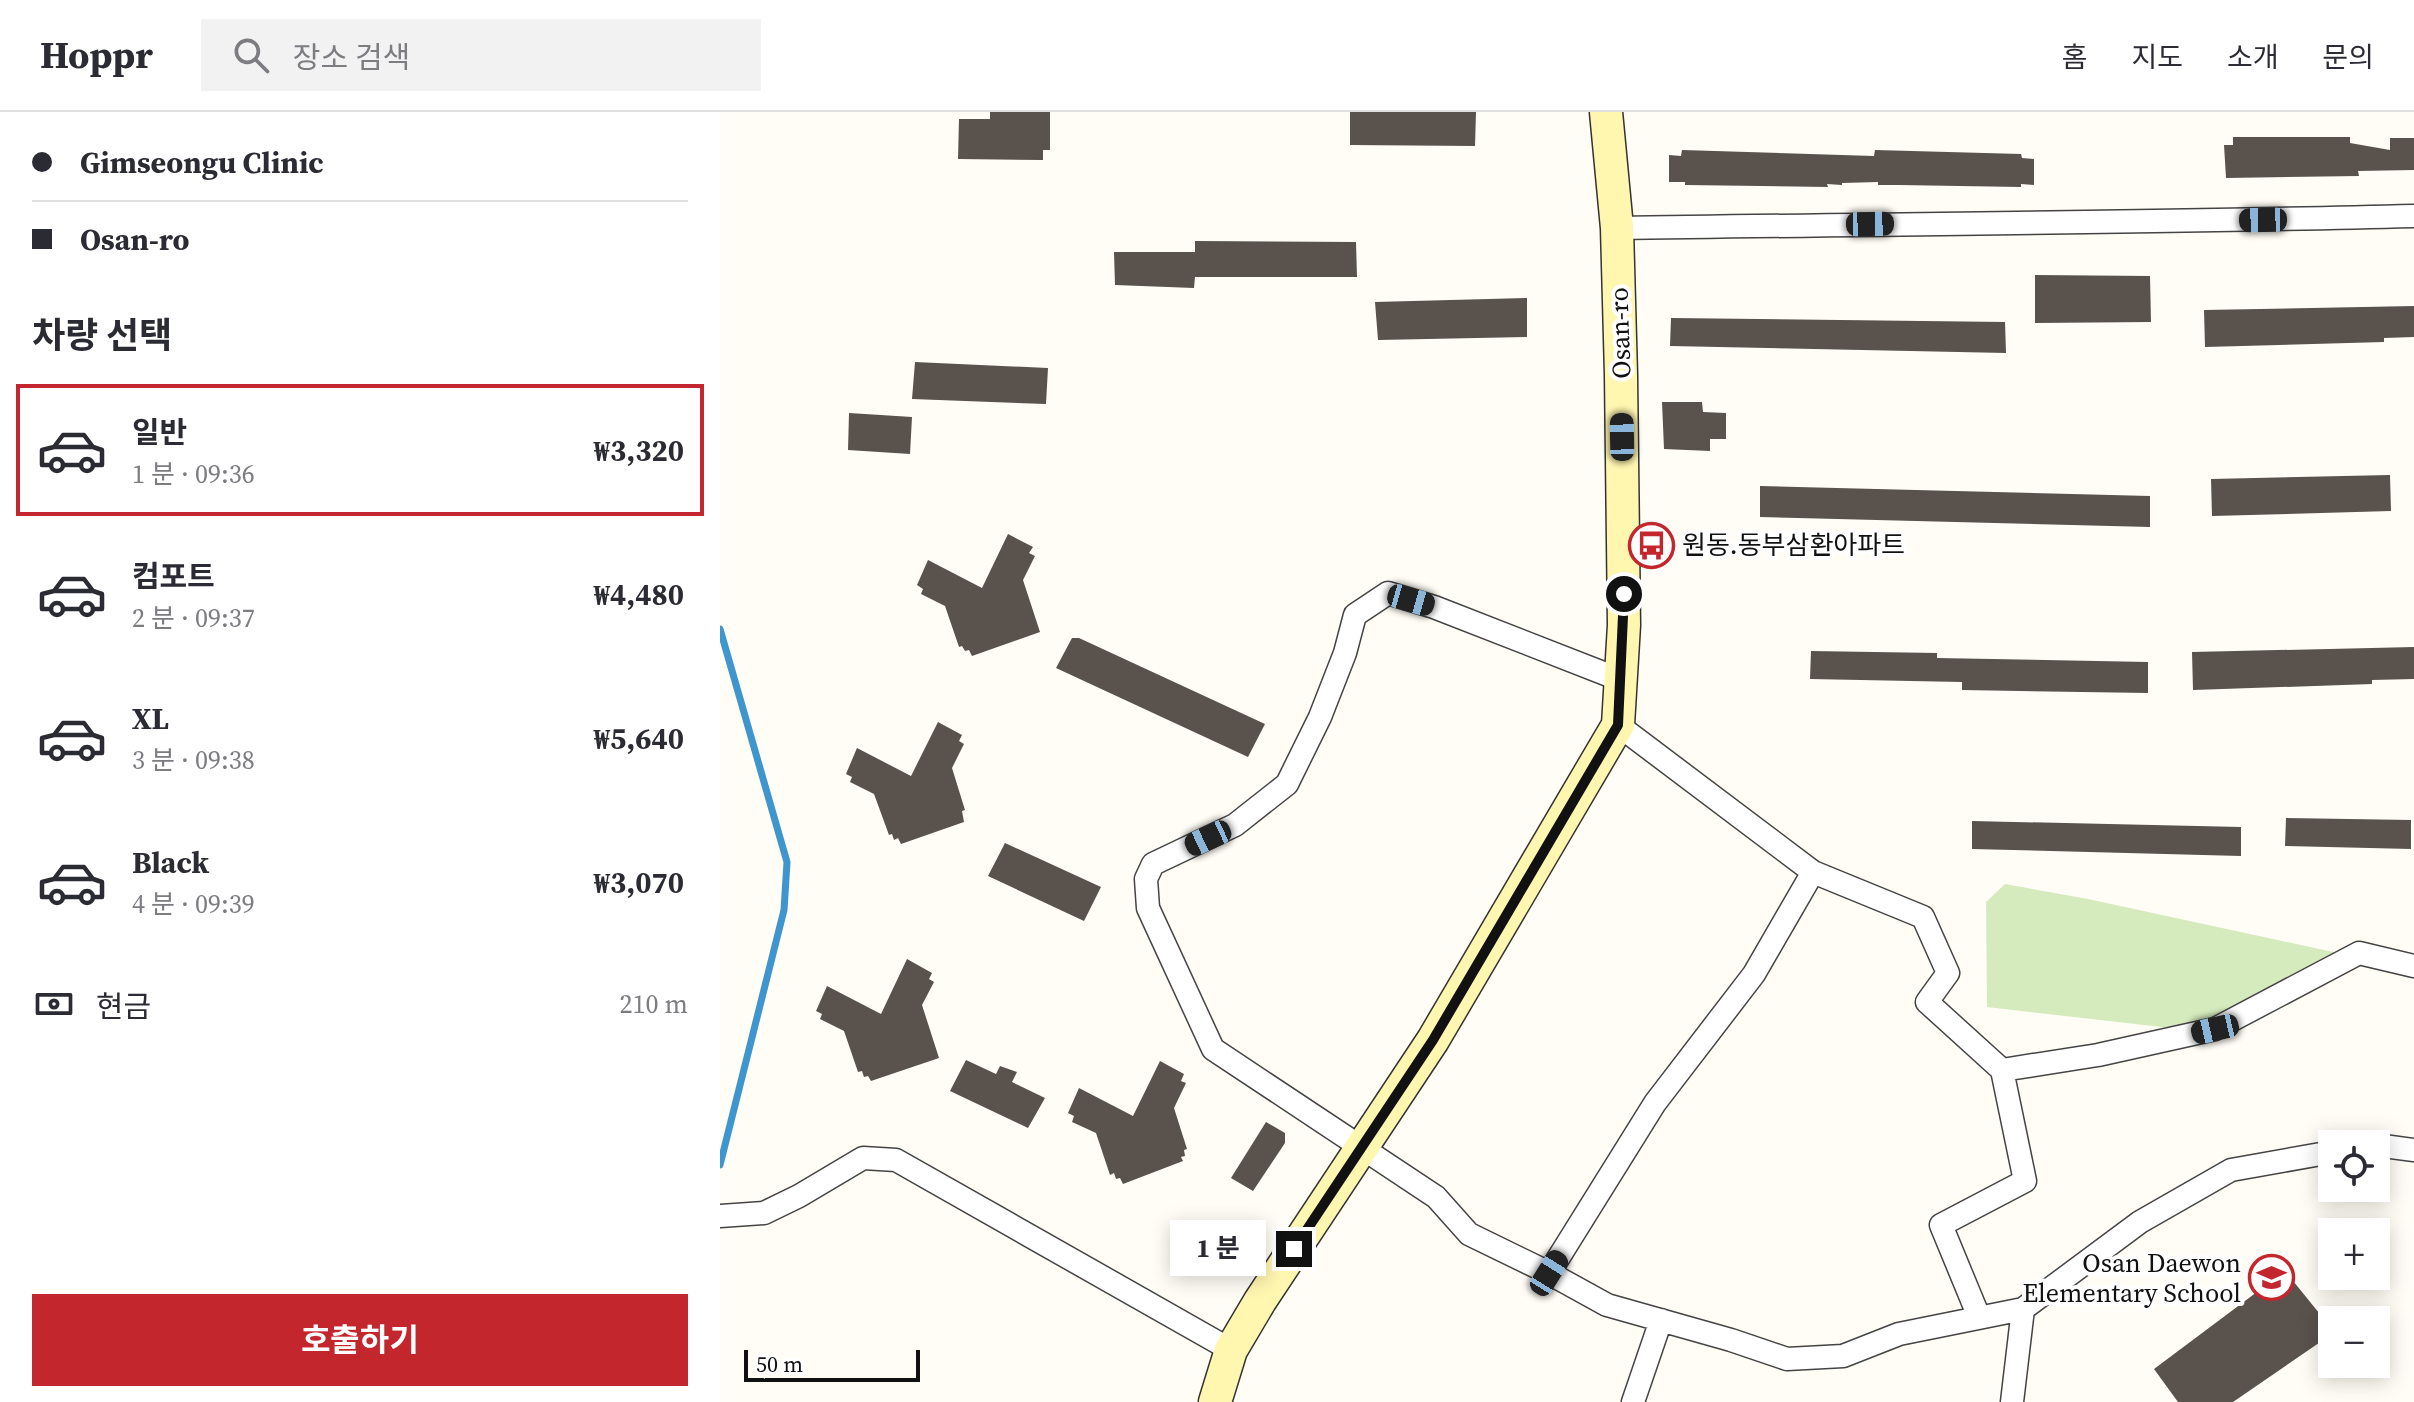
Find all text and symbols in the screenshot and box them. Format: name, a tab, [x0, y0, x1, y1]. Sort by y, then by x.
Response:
search box	[201, 19, 761, 91]
text: Hoppr	[40, 29, 153, 81]
icon: search	[229, 33, 273, 77]
text: 장소 검색	[293, 37, 410, 78]
text: 홈	[2062, 38, 2087, 76]
text: 지도	[2131, 38, 2183, 76]
text: 소개	[2227, 38, 2278, 76]
text: 문의	[2322, 38, 2374, 76]
text: Gimseongu Clinic	[80, 142, 324, 183]
car	[2239, 208, 2287, 232]
car	[1846, 212, 1894, 236]
text: Osan-ro	[80, 219, 189, 260]
street label: Osan-ro	[1600, 287, 1640, 379]
text: 차량 선택	[32, 311, 172, 360]
text: 일반	[132, 412, 187, 453]
car	[1610, 413, 1634, 461]
icon: car	[36, 414, 108, 486]
text: ₩3,320	[594, 430, 684, 471]
text: 1 분 · 09:36	[132, 456, 255, 492]
bus stop icon: 원동.동부삼환아파트	[1627, 521, 1675, 569]
place label: 원동.동부삼환아파트	[1682, 527, 1905, 563]
text: 컴포트	[132, 556, 215, 597]
icon: car	[36, 558, 108, 630]
text: ₩4,480	[594, 574, 684, 615]
route start	[1606, 576, 1642, 612]
car	[1385, 582, 1437, 618]
text: 2 분 · 09:37	[132, 600, 255, 636]
text: XL	[132, 698, 169, 739]
icon: car	[36, 702, 108, 774]
text: ₩5,640	[594, 718, 684, 759]
text: 3 분 · 09:38	[132, 742, 255, 778]
car	[1181, 817, 1235, 859]
text: Black	[132, 842, 209, 883]
icon: car	[36, 846, 108, 918]
text: ₩3,070	[594, 862, 684, 903]
text: 4 분 · 09:39	[132, 886, 255, 922]
icon: cash	[32, 982, 76, 1026]
text: 현금	[96, 986, 151, 1027]
text: 210 m	[620, 986, 688, 1022]
car	[2189, 1012, 2241, 1046]
map controls	[2318, 1130, 2390, 1378]
button: locate	[2318, 1130, 2390, 1202]
button: +	[2318, 1218, 2390, 1290]
callout: 1 분	[1170, 1221, 1266, 1277]
text: 1 분	[1196, 1230, 1240, 1266]
route end	[1276, 1231, 1312, 1267]
place label: Osan Daewon Elementary School	[2022, 1245, 2241, 1311]
car	[1526, 1246, 1572, 1300]
school or university icon: Osan Daewon Elementary School	[2248, 1254, 2296, 1302]
button: 호출하기	[32, 1294, 688, 1386]
button: −	[2318, 1306, 2390, 1378]
scale bar	[744, 1346, 920, 1382]
text: 50 m	[756, 1349, 803, 1379]

